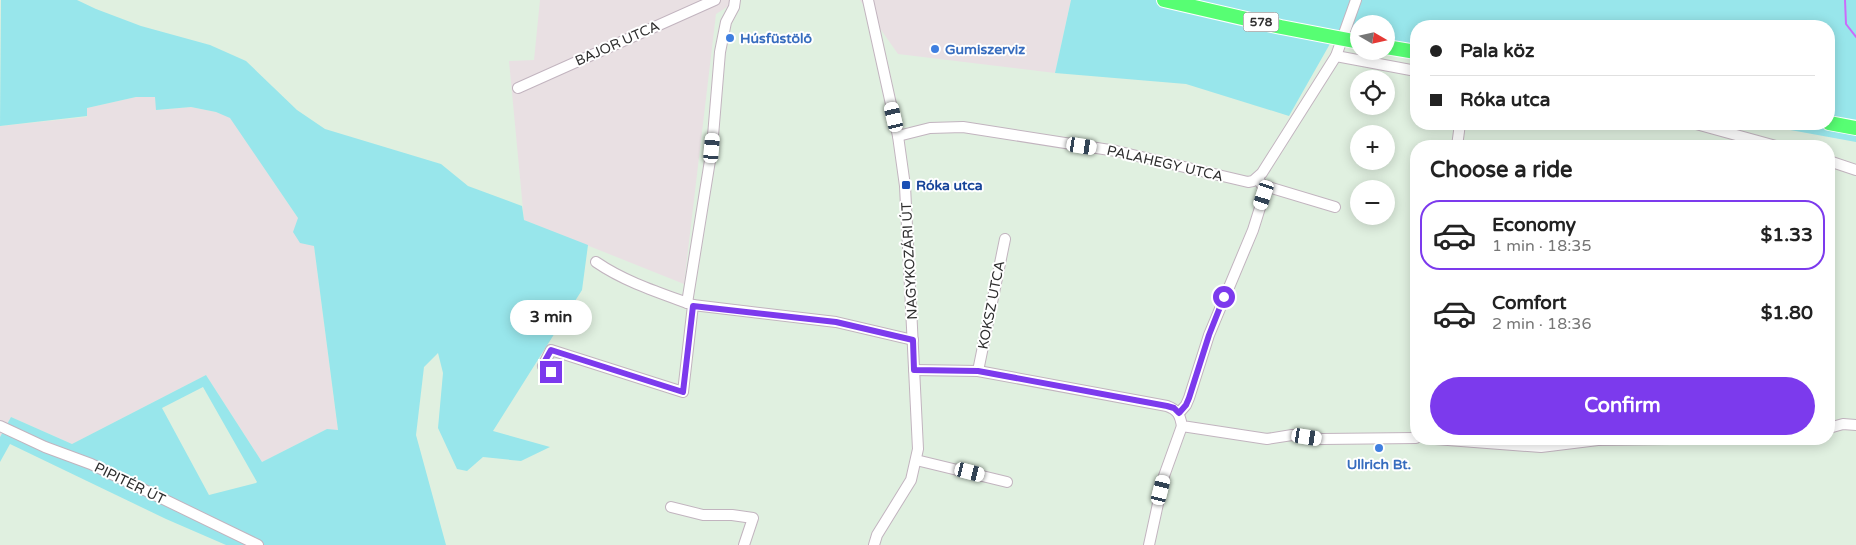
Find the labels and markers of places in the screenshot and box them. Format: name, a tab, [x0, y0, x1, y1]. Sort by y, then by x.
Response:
place label: Húsfüstölő	[740, 30, 812, 47]
marker: Húsfüstölő	[724, 32, 736, 44]
place label: Gumiszerviz	[945, 41, 1025, 58]
marker: Gumiszerviz	[929, 43, 941, 55]
place label: Róka utca	[916, 177, 983, 194]
marker: Róka utca	[900, 179, 912, 191]
marker: Ullrich Bt.	[1373, 442, 1385, 454]
place label: Ullrich Bt.	[1347, 456, 1411, 473]

